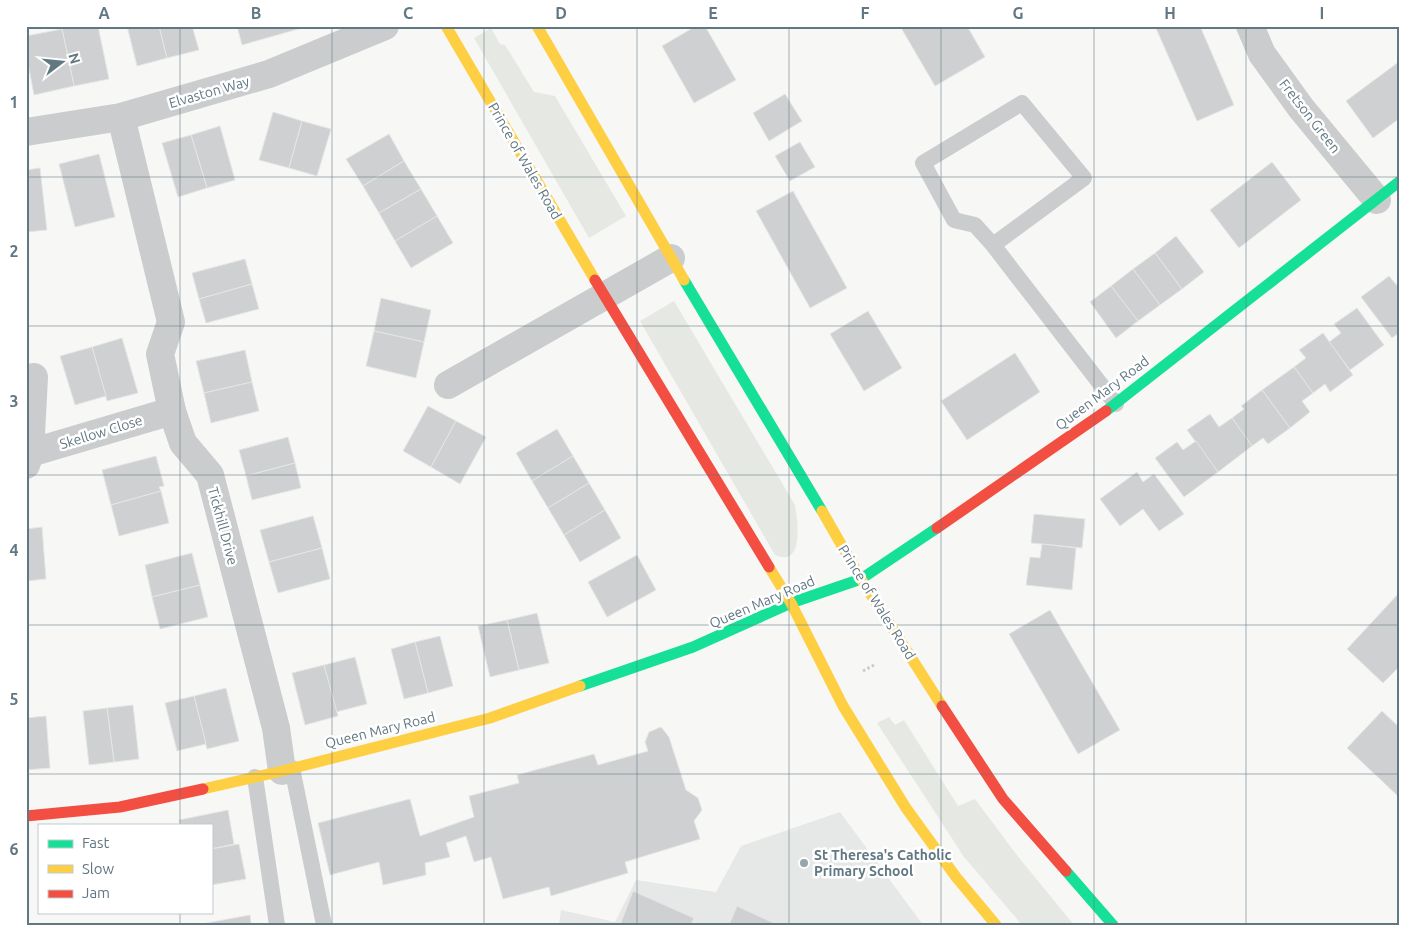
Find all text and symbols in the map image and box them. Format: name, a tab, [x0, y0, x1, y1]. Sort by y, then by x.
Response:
text: A	[98, 4, 110, 22]
text: B	[251, 4, 261, 22]
text: C	[403, 4, 413, 22]
text: D	[555, 4, 567, 22]
text: E	[708, 4, 718, 22]
text: F	[861, 4, 870, 22]
text: G	[1012, 4, 1024, 22]
text: H	[1164, 4, 1176, 22]
text: I	[1320, 4, 1324, 22]
north arrow	[38, 38, 88, 88]
text: N	[65, 51, 84, 66]
street label: Elvaston Way	[167, 73, 251, 111]
street label: Fretson Green	[1276, 76, 1344, 156]
text: 1	[9, 93, 19, 111]
street label: Prince of Wales Road	[485, 100, 565, 222]
text: 2	[9, 242, 19, 260]
street label: Queen Mary Road	[1052, 353, 1152, 433]
text: 3	[9, 392, 19, 410]
street label: Skellow Close	[58, 412, 144, 452]
street label: Tickhill Drive	[205, 485, 241, 567]
text: 4	[9, 541, 19, 559]
street label: Prince of Wales Road	[835, 542, 919, 662]
street label: Queen Mary Road	[707, 573, 817, 631]
text: 5	[9, 690, 19, 708]
street label: Queen Mary Road	[323, 709, 437, 751]
legend	[38, 824, 212, 914]
text: Fast	[82, 834, 110, 851]
text: 6	[9, 840, 19, 858]
place label: St Theresa's Catholic Primary School	[814, 847, 951, 879]
marker: St Theresa's Catholic Primary School	[798, 857, 810, 869]
text: Slow	[82, 860, 115, 877]
text: Jam	[82, 884, 110, 901]

